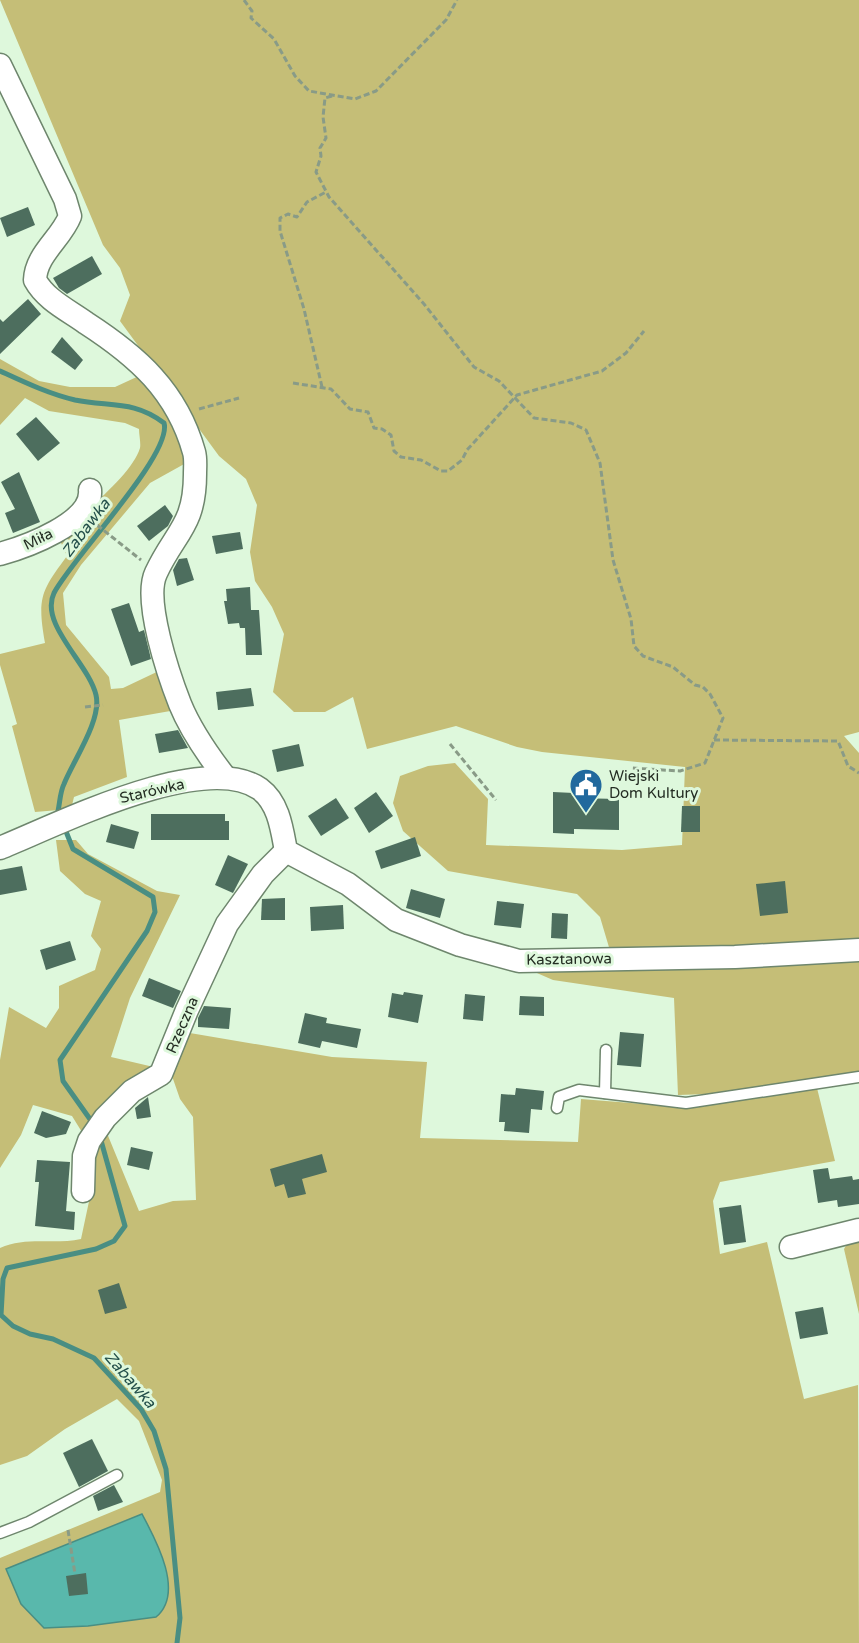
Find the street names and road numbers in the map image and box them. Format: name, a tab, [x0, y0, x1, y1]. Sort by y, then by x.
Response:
street label: Miła	[20, 524, 56, 554]
street label: Starówka	[118, 775, 186, 807]
street label: Kasztanowa	[526, 949, 612, 969]
street label: Rzeczna	[162, 994, 202, 1056]

